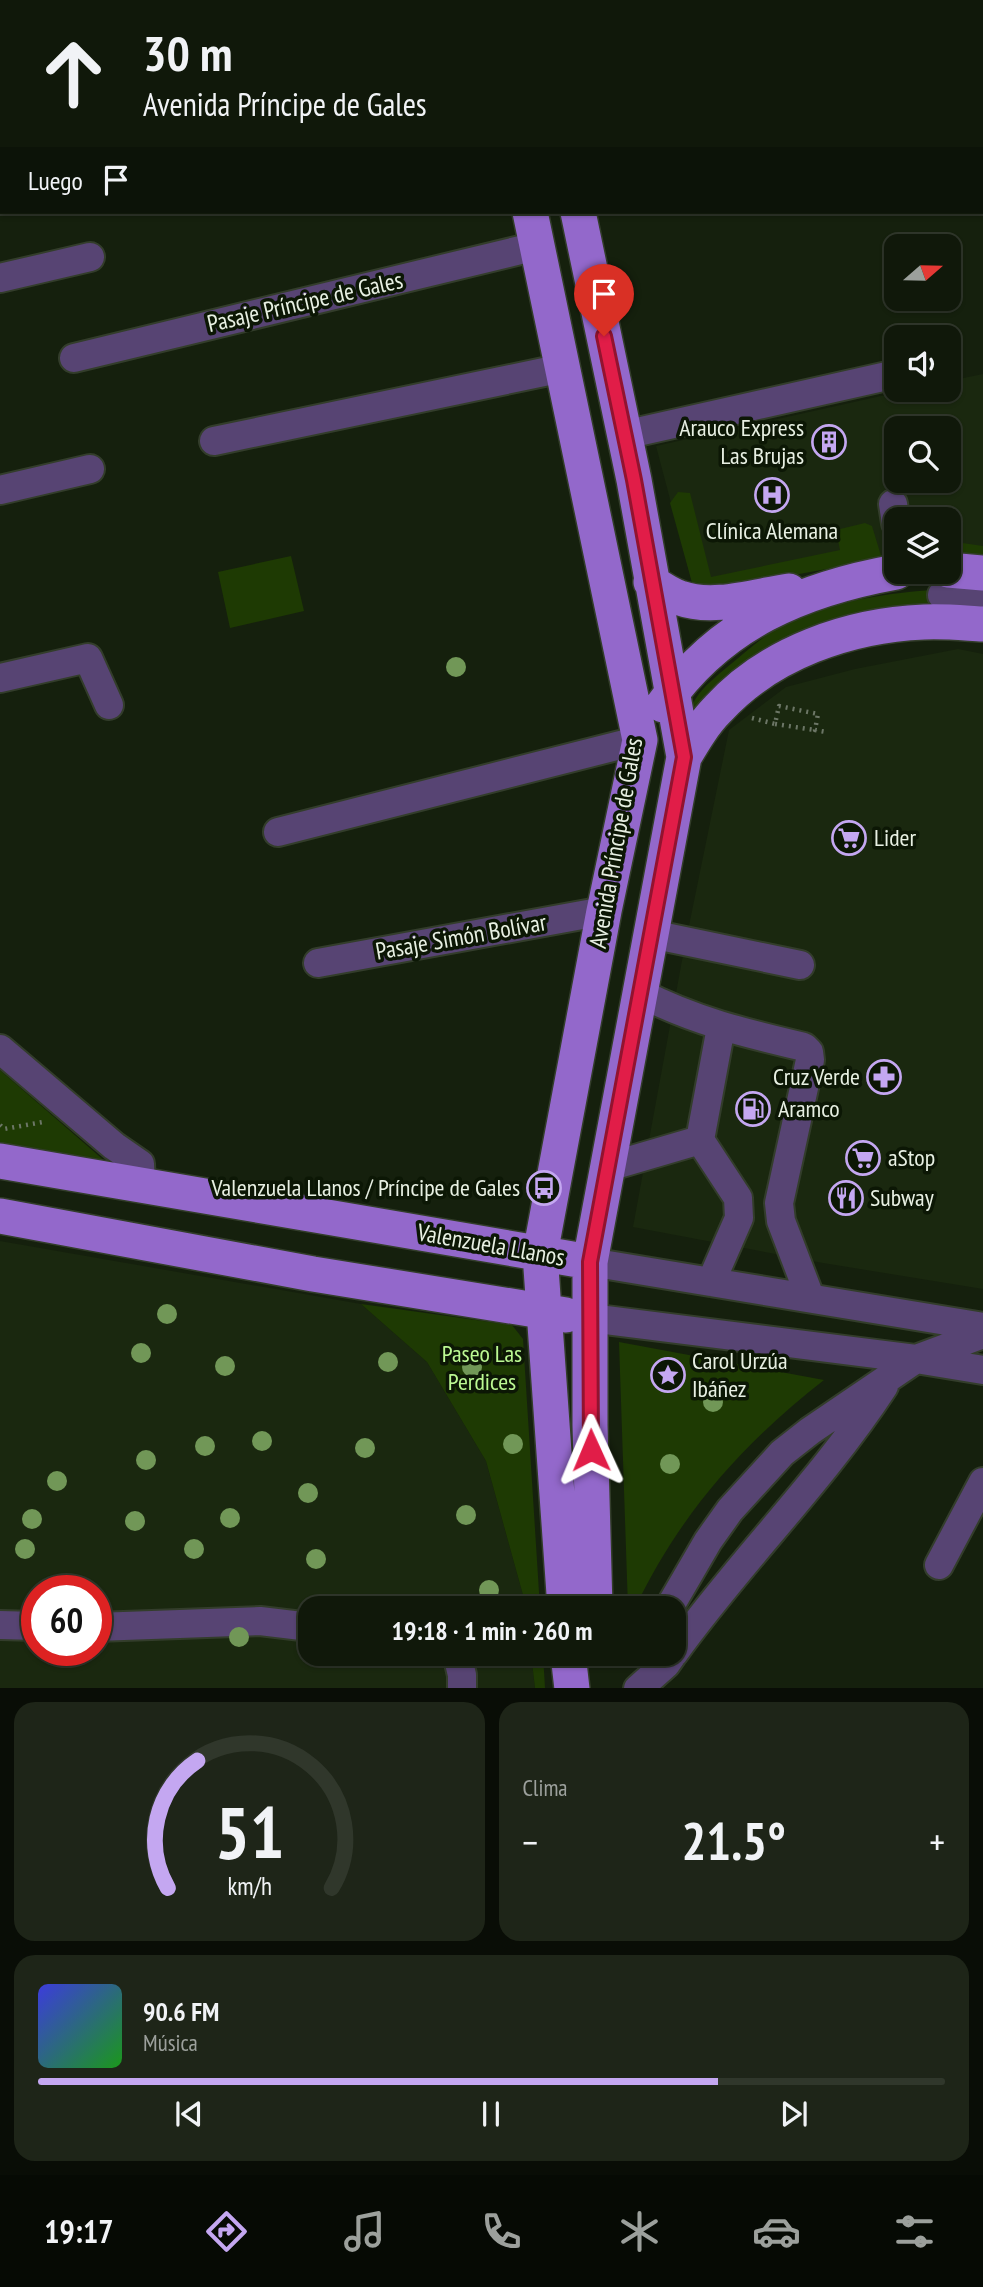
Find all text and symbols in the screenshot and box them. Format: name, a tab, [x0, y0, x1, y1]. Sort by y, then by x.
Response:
text: 30 m	[143, 21, 232, 85]
icon: ahead	[28, 28, 119, 119]
text: Avenida Príncipe de Gales	[143, 83, 427, 125]
icon: arrive	[97, 161, 135, 199]
text: Luego	[28, 164, 83, 197]
north arrow	[884, 234, 961, 312]
map controls	[884, 234, 961, 584]
street label: Pasaje Príncipe de Gales	[204, 264, 406, 339]
pin	[574, 264, 634, 336]
icon: arrive	[585, 275, 623, 313]
button: sound	[884, 325, 961, 402]
place label: Arauco Express Las Brujas	[679, 412, 804, 471]
button: search	[884, 416, 961, 493]
building icon: Arauco Express Las Brujas	[810, 423, 848, 461]
hospital icon: Clínica Alemana	[753, 476, 791, 514]
button: layers	[884, 507, 961, 584]
place label: Clínica Alemana	[706, 515, 838, 546]
street label: Avenida Príncipe de Gales	[582, 735, 649, 950]
supermarket icon: Lider	[830, 819, 868, 857]
place label: Lider	[874, 822, 916, 853]
street label: Pasaje Simón Bolívar	[373, 906, 549, 967]
pharmacy icon: Cruz Verde	[865, 1058, 903, 1096]
place label: Cruz Verde	[773, 1061, 860, 1092]
fuel station icon: Aramco	[734, 1090, 772, 1128]
place label: Aramco	[778, 1093, 840, 1124]
supermarket icon: aStop	[844, 1139, 882, 1177]
place label: aStop	[888, 1142, 935, 1173]
bus stop icon: Valenzuela Llanos / Príncipe de Gales	[525, 1169, 563, 1207]
place label: Valenzuela Llanos / Príncipe de Gales	[210, 1172, 520, 1203]
restaurant icon: Subway	[827, 1179, 865, 1217]
place label: Subway	[870, 1182, 934, 1213]
street label: Valenzuela Llanos	[414, 1216, 567, 1273]
park label: Paseo Las Perdices	[442, 1338, 522, 1397]
place label: Carol Urzúa Ibáñez	[692, 1345, 788, 1404]
place icon: Carol Urzúa Ibáñez	[649, 1356, 687, 1394]
position arrow	[554, 1413, 628, 1487]
speed limit sign: 60	[21, 1575, 112, 1666]
text: 19:18 · 1 min · 260 m	[392, 1614, 592, 1647]
text: Clima	[523, 1773, 568, 1802]
text: 51	[214, 1784, 284, 1878]
text: 21.5°	[681, 1807, 786, 1874]
text: −	[523, 1817, 538, 1866]
text: +	[929, 1817, 945, 1866]
text: km/h	[227, 1869, 271, 1901]
text: 90.6 FM	[143, 1995, 219, 2028]
text: Música	[143, 2028, 198, 2057]
icon: previous	[170, 2095, 208, 2133]
icon: pause	[472, 2095, 510, 2133]
icon: next	[775, 2095, 813, 2133]
icon: directions	[202, 2207, 251, 2256]
icon: music	[340, 2207, 389, 2256]
icon: phone	[477, 2207, 526, 2256]
icon: climate	[615, 2207, 664, 2256]
icon: car	[752, 2207, 801, 2256]
icon: filters	[890, 2207, 939, 2256]
text: 19:17	[44, 2210, 113, 2252]

